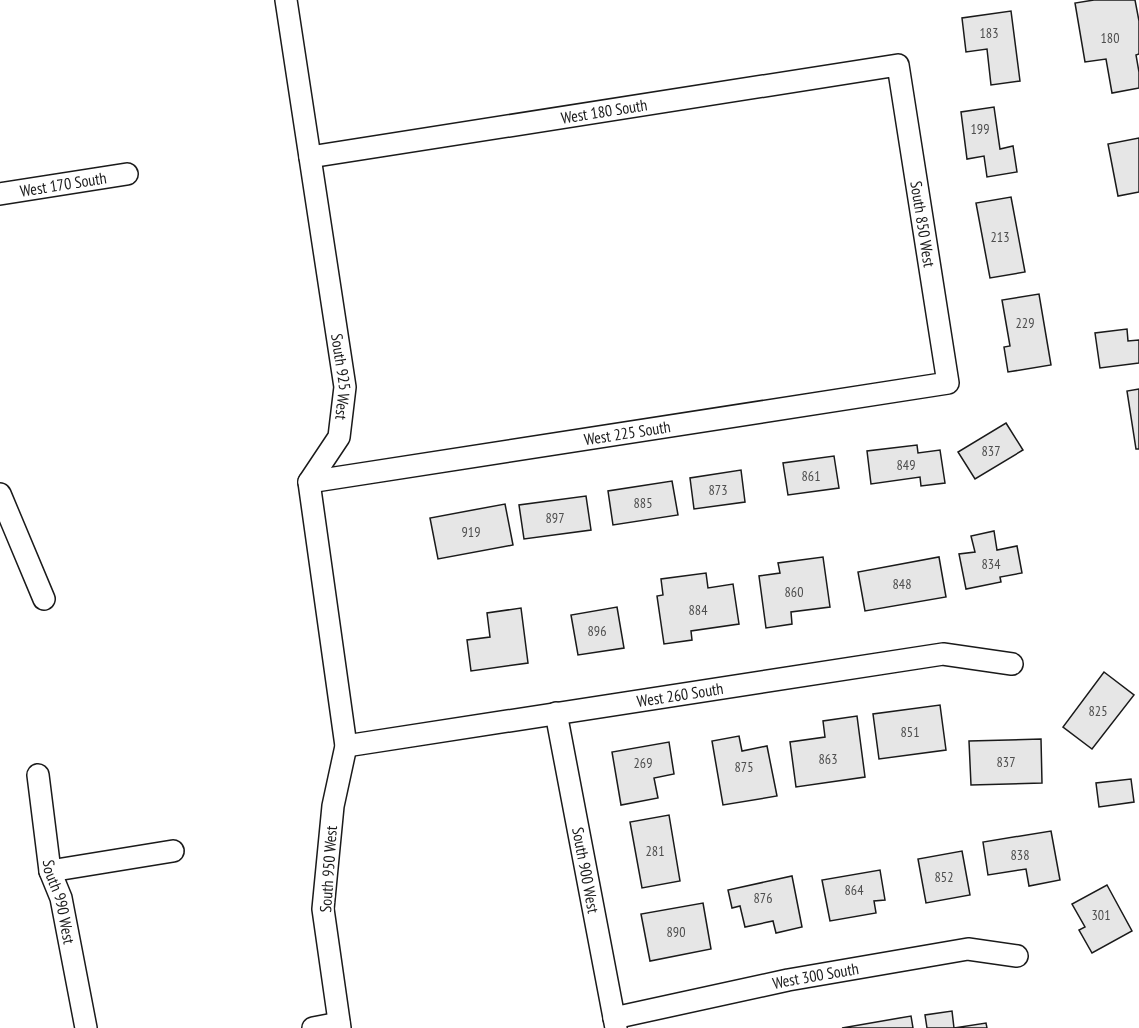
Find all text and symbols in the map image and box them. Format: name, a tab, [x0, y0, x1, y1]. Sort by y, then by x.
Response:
house number: 183	[980, 24, 998, 42]
house number: 180	[1101, 29, 1119, 47]
street label: West 180 South	[559, 94, 649, 128]
house number: 199	[971, 120, 989, 138]
street label: West 170 South	[19, 167, 108, 201]
street label: South 850 West	[906, 180, 940, 269]
house number: 213	[991, 228, 1009, 246]
house number: 229	[1016, 314, 1034, 332]
street label: South 925 West	[327, 332, 355, 422]
street label: West 225 South	[583, 416, 672, 449]
house number: 837	[982, 442, 1000, 460]
house number: 849	[897, 456, 915, 474]
house number: 861	[802, 467, 820, 485]
house number: 873	[709, 481, 727, 499]
house number: 885	[634, 494, 652, 512]
house number: 897	[546, 509, 564, 527]
house number: 919	[462, 523, 480, 541]
house number: 834	[982, 555, 1001, 573]
house number: 848	[893, 575, 911, 593]
house number: 860	[785, 583, 803, 601]
house number: 884	[689, 601, 708, 619]
house number: 896	[588, 622, 606, 640]
street label: West 260 South	[635, 678, 725, 711]
house number: 825	[1089, 702, 1107, 720]
house number: 851	[901, 723, 919, 741]
house number: 863	[819, 750, 837, 768]
house number: 837	[997, 753, 1015, 771]
house number: 269	[634, 754, 652, 772]
house number: 875	[735, 758, 753, 776]
street label: South 950 West	[315, 824, 341, 913]
street label: South 900 West	[568, 826, 604, 915]
house number: 281	[646, 842, 664, 860]
house number: 838	[1011, 846, 1029, 864]
street label: South 990 West	[39, 859, 80, 946]
house number: 852	[935, 868, 953, 886]
house number: 864	[845, 881, 864, 899]
house number: 876	[754, 889, 772, 907]
house number: 301	[1092, 906, 1110, 924]
house number: 890	[667, 923, 685, 941]
street label: West 300 South	[771, 958, 860, 993]

